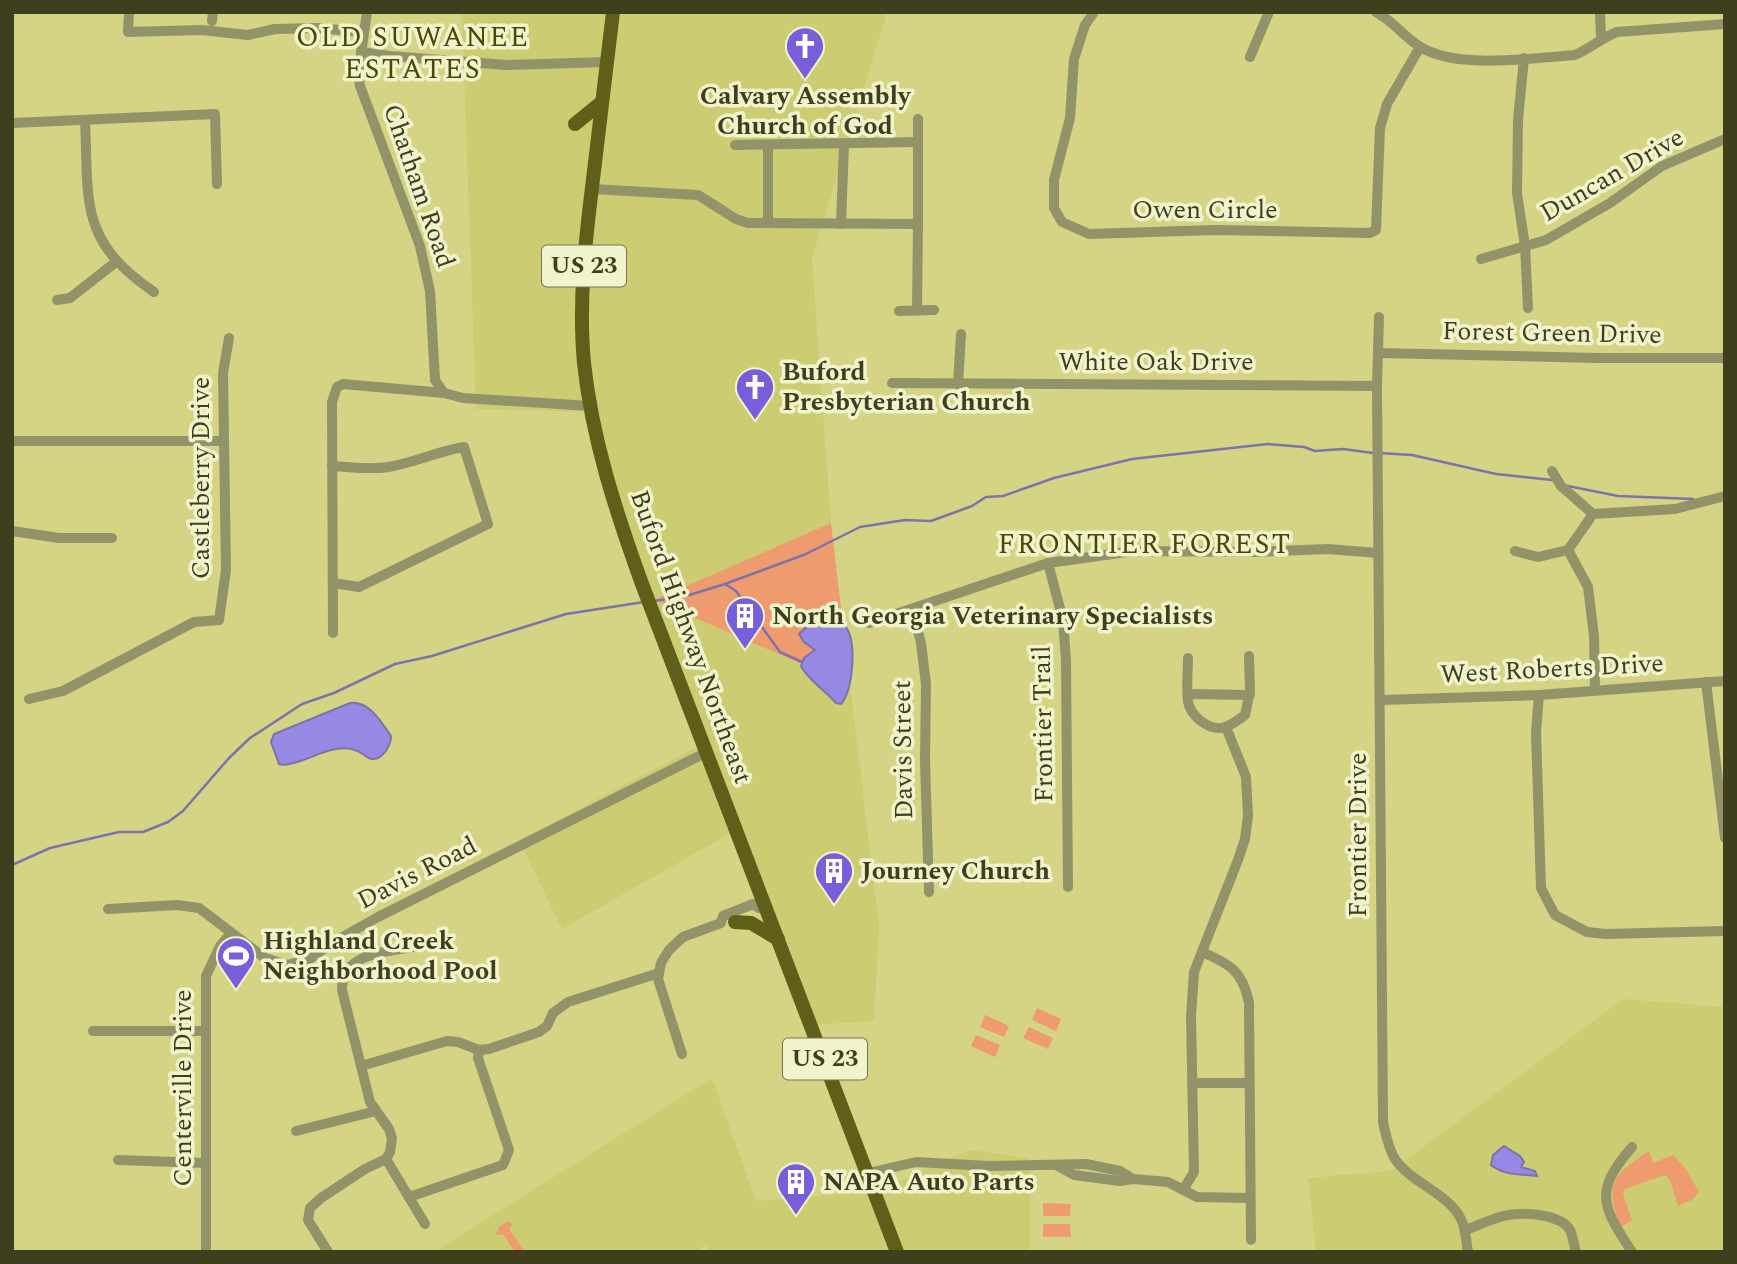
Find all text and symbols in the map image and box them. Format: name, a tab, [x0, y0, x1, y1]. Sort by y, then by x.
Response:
district label: OLD SUWANEE ESTATES	[296, 16, 530, 91]
church icon: Calvary Assembly Church of God	[784, 25, 826, 80]
place label: Calvary Assembly Church of God	[700, 76, 912, 146]
street label: Chatham Road	[372, 99, 466, 273]
street label: Duncan Drive	[1533, 118, 1691, 232]
street label: Owen Circle	[1132, 190, 1278, 230]
road number: US 23	[542, 246, 626, 286]
street label: Forest Green Drive	[1442, 311, 1662, 355]
street label: White Oak Drive	[1058, 342, 1254, 382]
place label: Buford Presbyterian Church	[782, 352, 1031, 422]
church icon: Buford Presbyterian Church	[734, 366, 776, 421]
street label: Castleberry Drive	[181, 377, 221, 579]
street label: Buford Highway Northeast	[619, 484, 763, 790]
district label: FRONTIER FOREST	[998, 523, 1292, 566]
building icon: North Georgia Veterinary Specialists	[724, 595, 766, 650]
place label: North Georgia Veterinary Specialists	[772, 596, 1213, 636]
street label: West Roberts Drive	[1439, 643, 1665, 695]
street label: Frontier Trail	[1022, 645, 1064, 803]
street label: Davis Street	[882, 680, 924, 820]
street label: Frontier Drive	[1338, 752, 1378, 918]
street label: Davis Road	[350, 826, 484, 920]
building icon: Journey Church	[813, 850, 855, 905]
place label: Journey Church	[861, 851, 1050, 891]
place label: Highland Creek Neighborhood Pool	[263, 921, 498, 991]
sports icon: Highland Creek Neighborhood Pool	[215, 935, 257, 990]
street label: Centerville Drive	[163, 989, 203, 1187]
road number: US 23	[783, 1038, 867, 1079]
building icon: NAPA Auto Parts	[775, 1161, 817, 1216]
place label: NAPA Auto Parts	[823, 1162, 1035, 1202]

